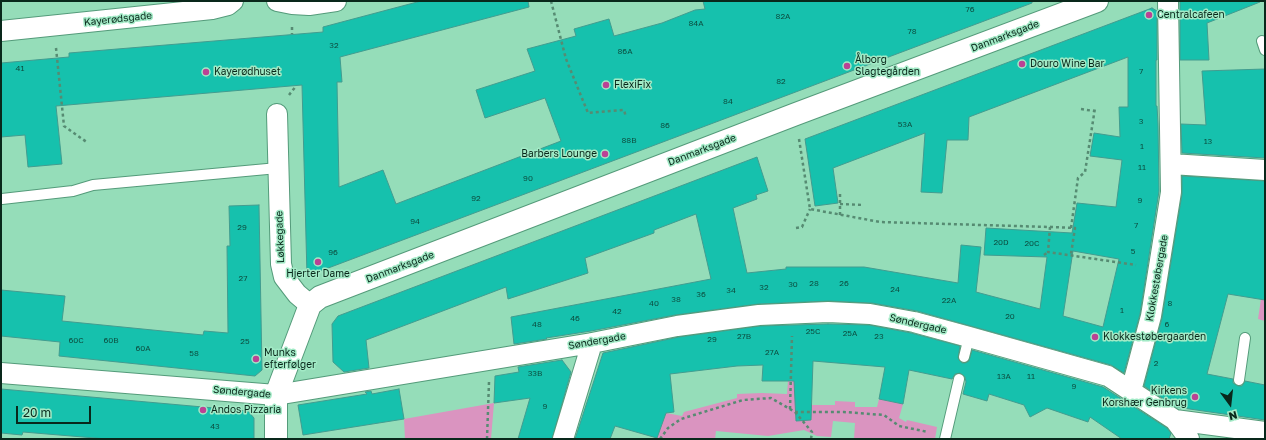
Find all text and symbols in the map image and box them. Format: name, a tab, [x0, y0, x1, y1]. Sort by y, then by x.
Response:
house number: 76	[965, 4, 975, 14]
street label: Kayerødsgade	[83, 9, 153, 29]
place label: Centralcafeen	[1157, 9, 1225, 21]
marker: Centralcafeen	[1144, 10, 1154, 20]
house number: 82A	[776, 11, 790, 21]
house number: 84A	[688, 18, 704, 28]
street label: Danmarksgade	[969, 18, 1041, 54]
house number: 78	[907, 26, 917, 36]
house number: 32	[329, 40, 339, 50]
house number: 86A	[617, 46, 633, 56]
place label: Ålborg Slagtegården	[855, 54, 920, 78]
place label: Douro Wine Bar	[1030, 58, 1104, 70]
marker: Douro Wine Bar	[1017, 59, 1027, 69]
marker: Ålborg Slagtegården	[842, 61, 852, 71]
house number: 41	[16, 63, 24, 73]
place label: Kayerødhuset	[214, 66, 281, 78]
house number: 7	[1139, 66, 1143, 76]
marker: Kayerødhuset	[201, 67, 211, 77]
house number: 82	[776, 76, 786, 86]
place label: FlexiFix	[614, 79, 651, 91]
marker: FlexiFix	[601, 80, 611, 90]
house number: 84	[723, 96, 733, 106]
house number: 3	[1139, 116, 1143, 126]
house number: 53A	[898, 119, 912, 129]
house number: 86	[660, 120, 670, 130]
street label: Danmarksgade	[666, 132, 738, 168]
house number: 88B	[621, 135, 637, 145]
house number: 13	[1204, 136, 1212, 146]
house number: 1	[1140, 141, 1144, 151]
place label: Barbers Lounge	[521, 148, 597, 160]
marker: Barbers Lounge	[600, 149, 610, 159]
house number: 11	[1138, 162, 1146, 172]
house number: 90	[523, 173, 533, 183]
house number: 92	[471, 193, 481, 203]
house number: 9	[1138, 195, 1142, 205]
street label: Løkkegade	[273, 211, 287, 263]
house number: 94	[410, 216, 420, 226]
house number: 7	[1134, 220, 1138, 230]
house number: 29	[237, 222, 247, 232]
street label: Klokkestøbergade	[1143, 234, 1171, 322]
house number: 20D	[993, 237, 1009, 247]
house number: 20C	[1024, 238, 1040, 248]
house number: 5	[1131, 246, 1135, 256]
house number: 96	[328, 247, 338, 257]
street label: Danmarksgade	[364, 249, 436, 285]
marker: Hjerter Dame	[313, 257, 323, 267]
place label: Hjerter Dame	[286, 268, 350, 280]
house number: 27	[239, 273, 247, 283]
house number: 28	[809, 278, 819, 288]
house number: 26	[839, 278, 849, 288]
house number: 30	[788, 279, 798, 289]
house number: 32	[759, 282, 769, 292]
house number: 24	[890, 284, 900, 294]
house number: 34	[726, 285, 736, 295]
house number: 36	[696, 289, 706, 299]
house number: 38	[671, 294, 681, 304]
house number: 22A	[942, 295, 956, 305]
house number: 40	[649, 298, 659, 308]
house number: 8	[1168, 298, 1172, 308]
house number: 1	[1120, 305, 1124, 315]
house number: 42	[612, 306, 622, 316]
house number: 20	[1005, 311, 1015, 321]
street label: Søndergade	[888, 312, 948, 336]
house number: 46	[570, 313, 580, 323]
house number: 48	[532, 319, 542, 329]
house number: 6	[1165, 319, 1169, 329]
house number: 25C	[806, 326, 820, 336]
house number: 25A	[843, 328, 857, 338]
street label: Søndergade	[567, 330, 627, 352]
house number: 27B	[737, 331, 751, 341]
house number: 23	[874, 331, 884, 341]
place label: Klokkestøbergaarden	[1103, 331, 1206, 343]
marker: Klokkestøbergaarden	[1090, 332, 1100, 342]
house number: 29	[707, 334, 717, 344]
house number: 60C	[68, 335, 84, 345]
house number: 60B	[103, 335, 119, 345]
house number: 25	[240, 336, 250, 346]
house number: 60A	[135, 343, 151, 353]
place label: Munks efterfølger	[264, 347, 316, 370]
house number: 27A	[765, 347, 779, 357]
house number: 58	[189, 348, 199, 358]
marker: Munks efterfølger	[251, 354, 261, 364]
house number: 2	[1154, 358, 1158, 368]
house number: 33B	[528, 368, 542, 378]
house number: 13A	[997, 371, 1011, 381]
house number: 11	[1027, 371, 1035, 381]
house number: 9	[1072, 381, 1076, 391]
street label: Søndergade	[213, 383, 271, 401]
north arrow	[1210, 384, 1250, 424]
place label: Kirkens Korshær Genbrug	[1102, 385, 1187, 408]
marker: Kirkens Korshær Genbrug	[1190, 392, 1200, 402]
scale bar	[18, 398, 93, 424]
house number: 9	[543, 401, 547, 411]
place label: Andos Pizzaria	[211, 404, 281, 416]
text: 20 m	[23, 405, 51, 420]
marker: Andos Pizzaria	[198, 405, 208, 415]
text: N	[1228, 409, 1239, 423]
house number: 43	[210, 421, 220, 431]

